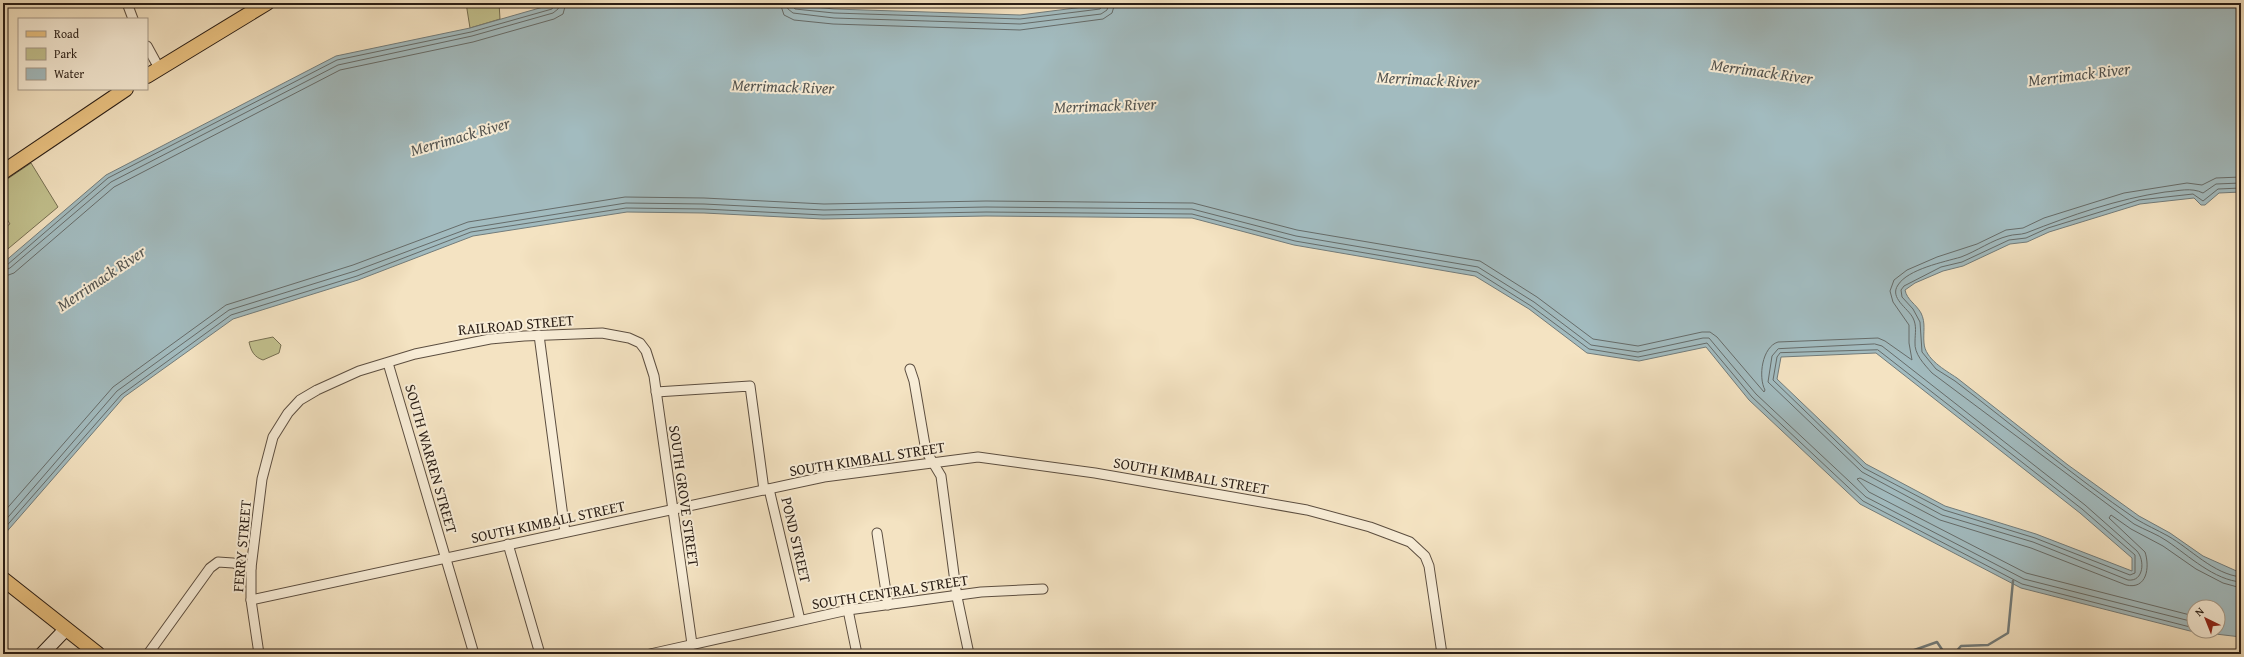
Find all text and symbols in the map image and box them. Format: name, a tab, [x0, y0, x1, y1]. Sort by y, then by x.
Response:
legend	[18, 18, 148, 90]
text: Road	[54, 25, 80, 42]
text: Park	[54, 45, 78, 62]
water label: Merrimack River	[1710, 52, 1815, 90]
water label: Merrimack River	[2027, 56, 2132, 92]
water label: Merrimack River	[1376, 64, 1481, 94]
text: Water	[54, 65, 84, 82]
water label: Merrimack River	[731, 72, 836, 100]
water label: Merrimack River	[1053, 91, 1158, 119]
water label: Merrimack River	[407, 110, 514, 162]
water label: Merrimack River	[52, 239, 151, 317]
street label: RAILROAD STREET	[457, 309, 575, 340]
street label: SOUTH WARREN STREET	[400, 382, 463, 537]
street label: SOUTH GROVE STREET	[664, 424, 705, 569]
street label: SOUTH KIMBALL STREET	[788, 436, 947, 481]
street label: SOUTH KIMBALL STREET	[1112, 452, 1271, 500]
street label: SOUTH KIMBALL STREET	[469, 495, 628, 548]
street label: POND STREET	[776, 495, 817, 585]
street label: FERRY STREET	[227, 498, 256, 593]
street label: SOUTH CENTRAL STREET	[810, 569, 970, 614]
north arrow	[2186, 599, 2226, 639]
text: N	[2191, 603, 2208, 620]

